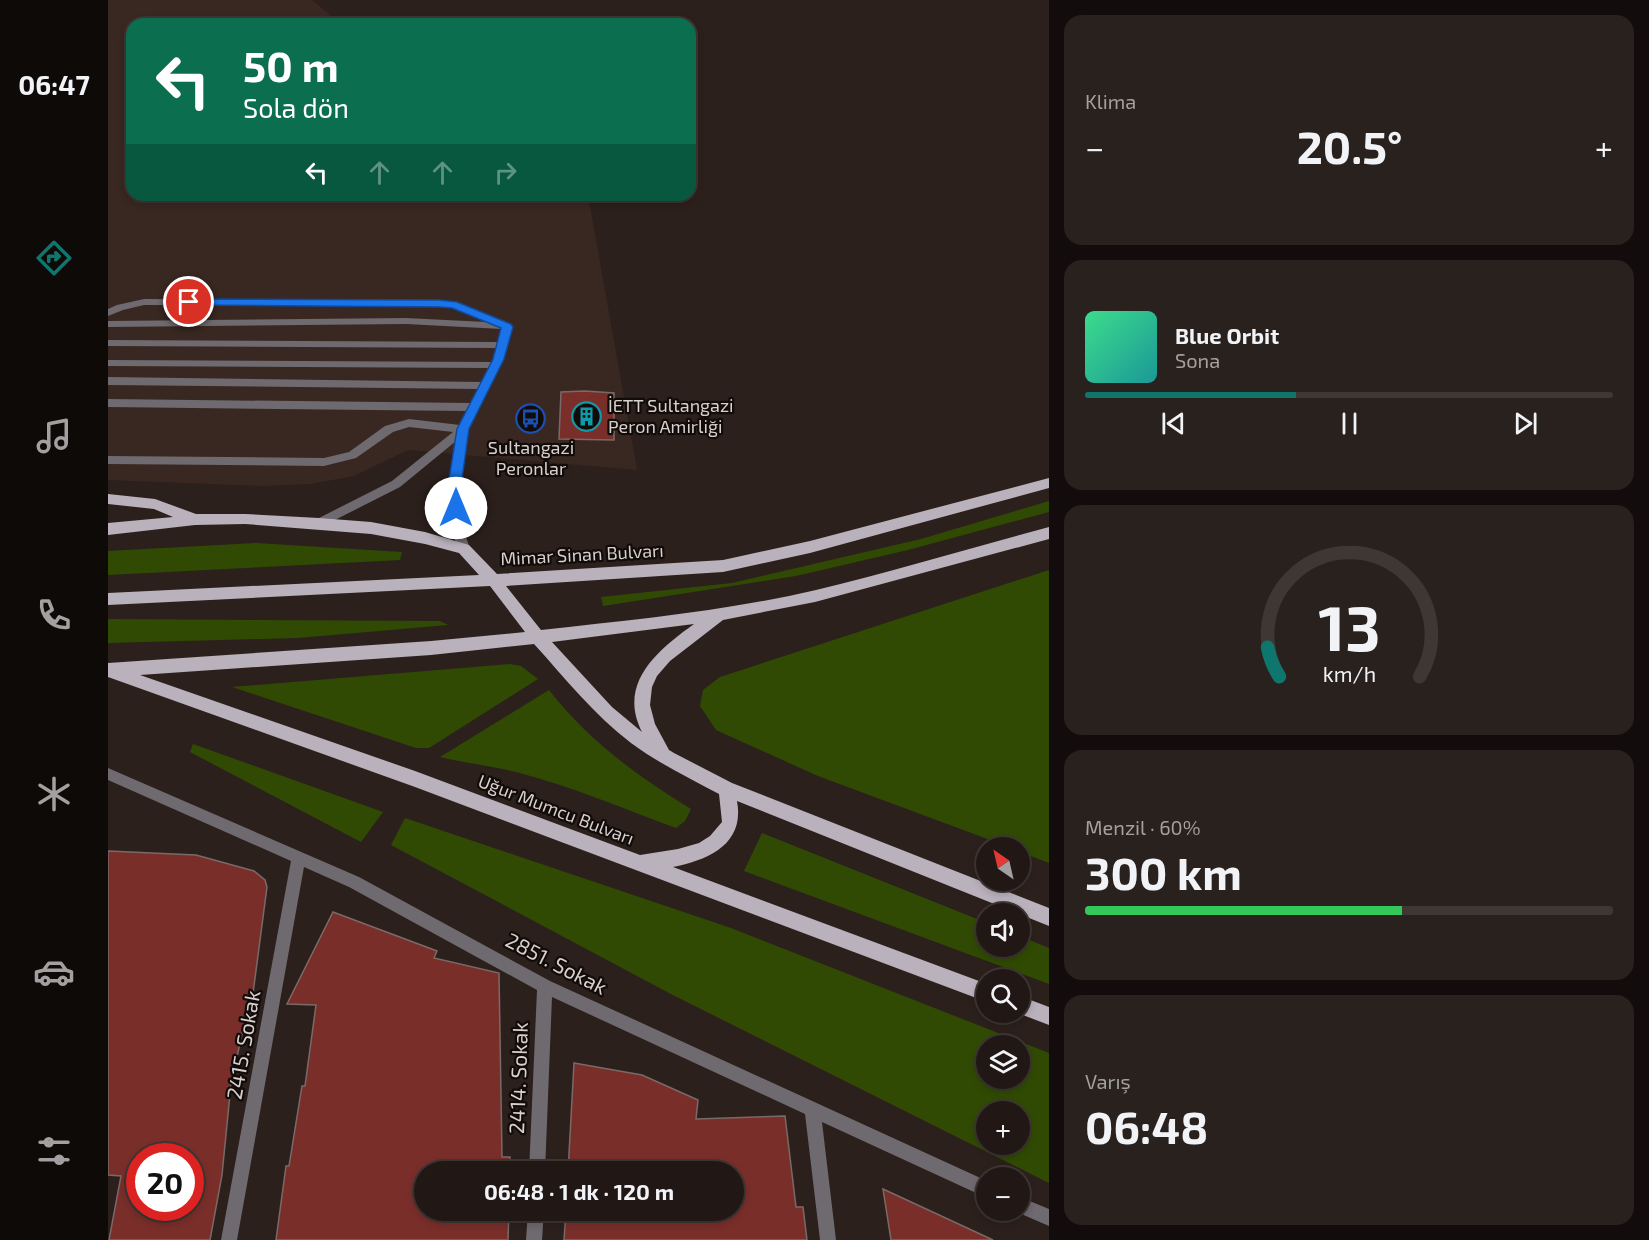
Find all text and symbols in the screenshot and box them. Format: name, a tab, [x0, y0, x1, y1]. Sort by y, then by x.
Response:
text: 50 m	[243, 40, 339, 90]
icon: left	[144, 42, 222, 120]
text: 06:47	[18, 68, 90, 100]
text: Klima	[1085, 89, 1136, 113]
text: Sola dön	[243, 91, 349, 123]
text: 20.5°	[1297, 119, 1402, 173]
text: −	[1085, 127, 1104, 167]
text: +	[1595, 127, 1613, 167]
icon: left	[300, 156, 333, 189]
icon: ahead	[363, 156, 396, 189]
icon: ahead	[426, 156, 459, 189]
icon: right	[489, 156, 522, 189]
icon: directions	[33, 237, 75, 279]
pin	[163, 276, 214, 327]
icon: arrive	[172, 285, 205, 318]
text: Blue Orbit	[1175, 322, 1279, 348]
text: Sona	[1175, 348, 1220, 372]
place label: İETT Sultangazi Peron Amirliği	[608, 394, 734, 437]
building icon: İETT Sultangazi Peron Amirliği	[571, 400, 603, 432]
bus stop icon: Sultangazi Peronlar	[515, 403, 547, 435]
icon: previous	[1157, 407, 1190, 440]
icon: pause	[1333, 407, 1366, 440]
icon: next	[1509, 407, 1542, 440]
icon: music	[33, 415, 75, 457]
place label: Sultangazi Peronlar	[488, 436, 574, 479]
position arrow	[424, 476, 488, 540]
street label: Mimar Sinan Bulvarı	[500, 539, 664, 569]
text: 13	[1318, 589, 1380, 664]
icon: phone	[33, 594, 75, 636]
text: km/h	[1322, 661, 1376, 686]
street label: Uğur Mumcu Bulvarı	[475, 769, 637, 849]
icon: climate	[33, 773, 75, 815]
text: Menzil · 60%	[1085, 815, 1201, 839]
north arrow	[976, 837, 1030, 891]
map controls	[976, 837, 1030, 1221]
text: 300 km	[1085, 845, 1242, 899]
button: sound	[976, 903, 1030, 957]
street label: 2851. Sokak	[502, 926, 612, 999]
icon: car	[33, 951, 75, 993]
button: search	[976, 969, 1030, 1023]
street label: 2415. Sokak	[221, 988, 264, 1101]
street label: 2414. Sokak	[503, 1021, 532, 1134]
button: layers	[976, 1035, 1030, 1089]
text: Varış	[1085, 1069, 1131, 1093]
text: 06:48	[1085, 1099, 1208, 1153]
button: +	[976, 1101, 1030, 1155]
icon: filters	[33, 1130, 75, 1172]
speed limit sign: 20	[126, 1143, 204, 1221]
button: −	[976, 1167, 1030, 1221]
text: 06:48 · 1 dk · 120 m	[484, 1178, 674, 1204]

